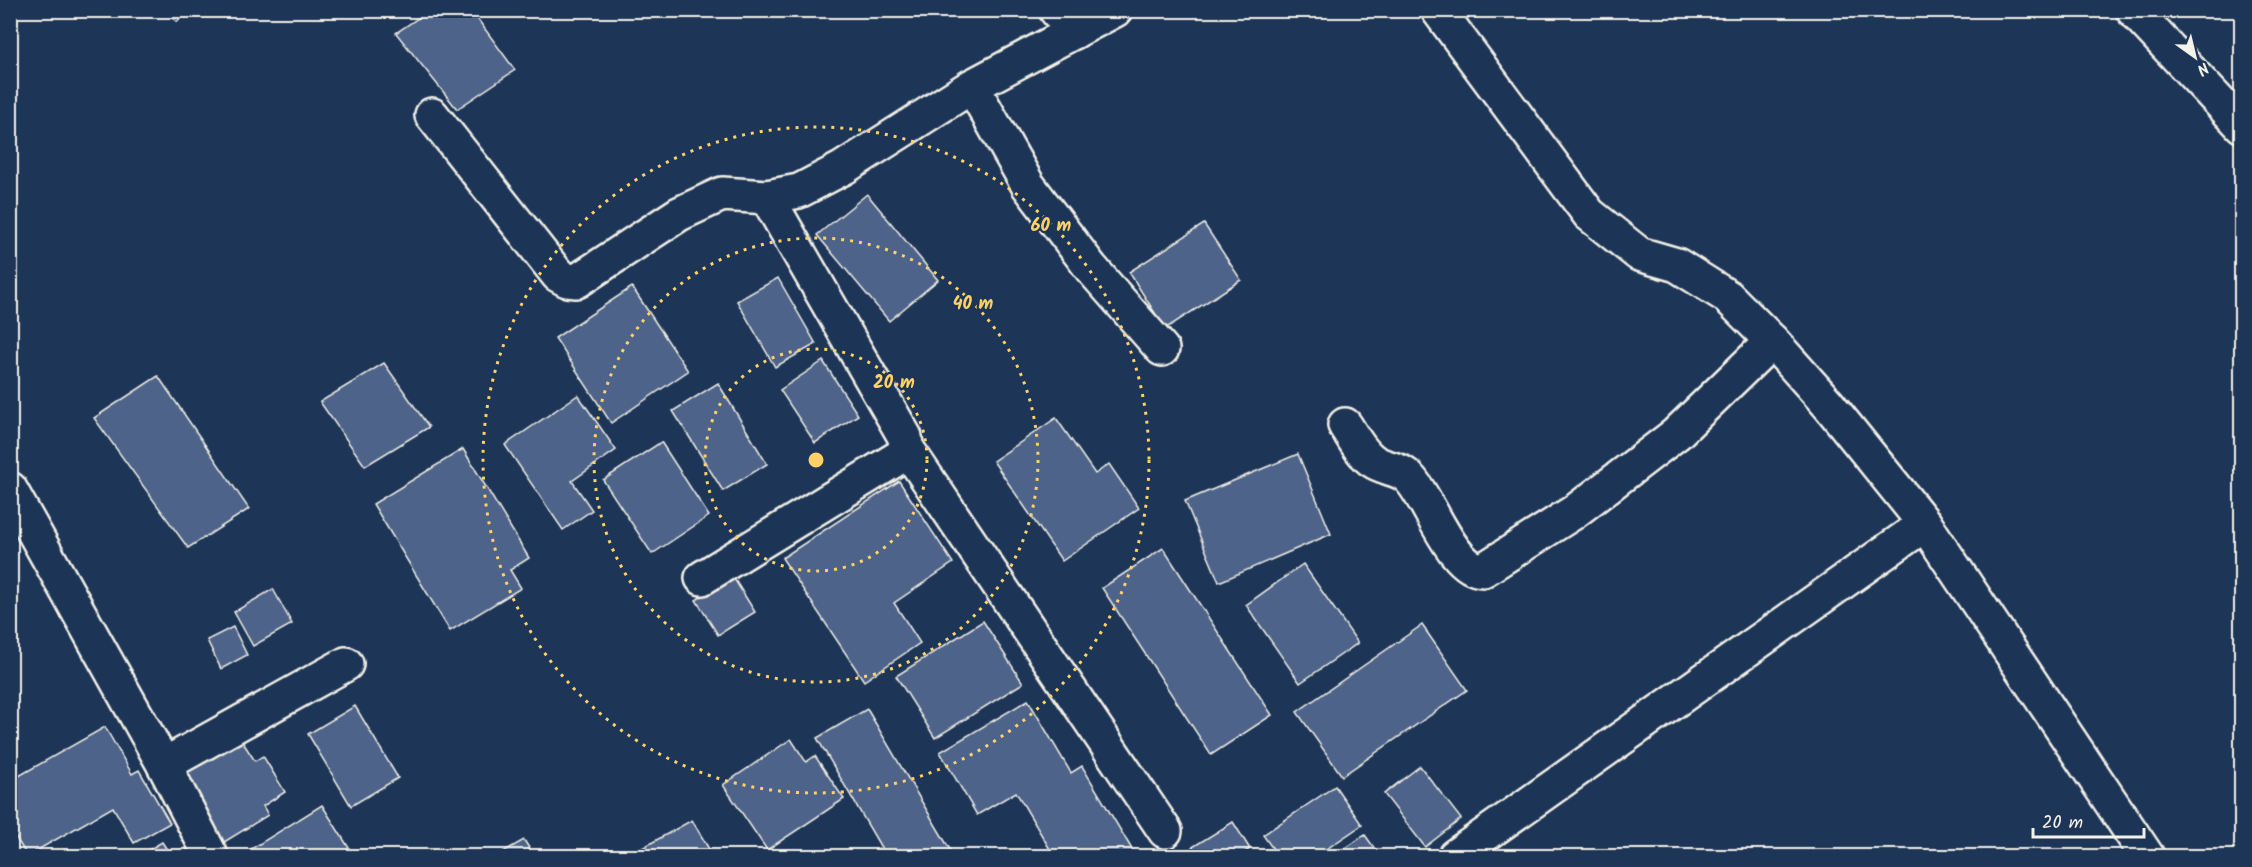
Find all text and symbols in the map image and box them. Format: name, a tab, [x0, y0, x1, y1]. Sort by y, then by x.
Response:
north arrow	[2165, 27, 2225, 87]
text: N	[2191, 55, 2214, 81]
text: 60 m	[1031, 212, 1072, 241]
text: 40 m	[953, 290, 994, 319]
text: 20 m	[873, 369, 915, 398]
centre of rings	[806, 450, 826, 470]
scale bar	[2033, 801, 2144, 839]
text: 20 m	[2042, 809, 2083, 838]

